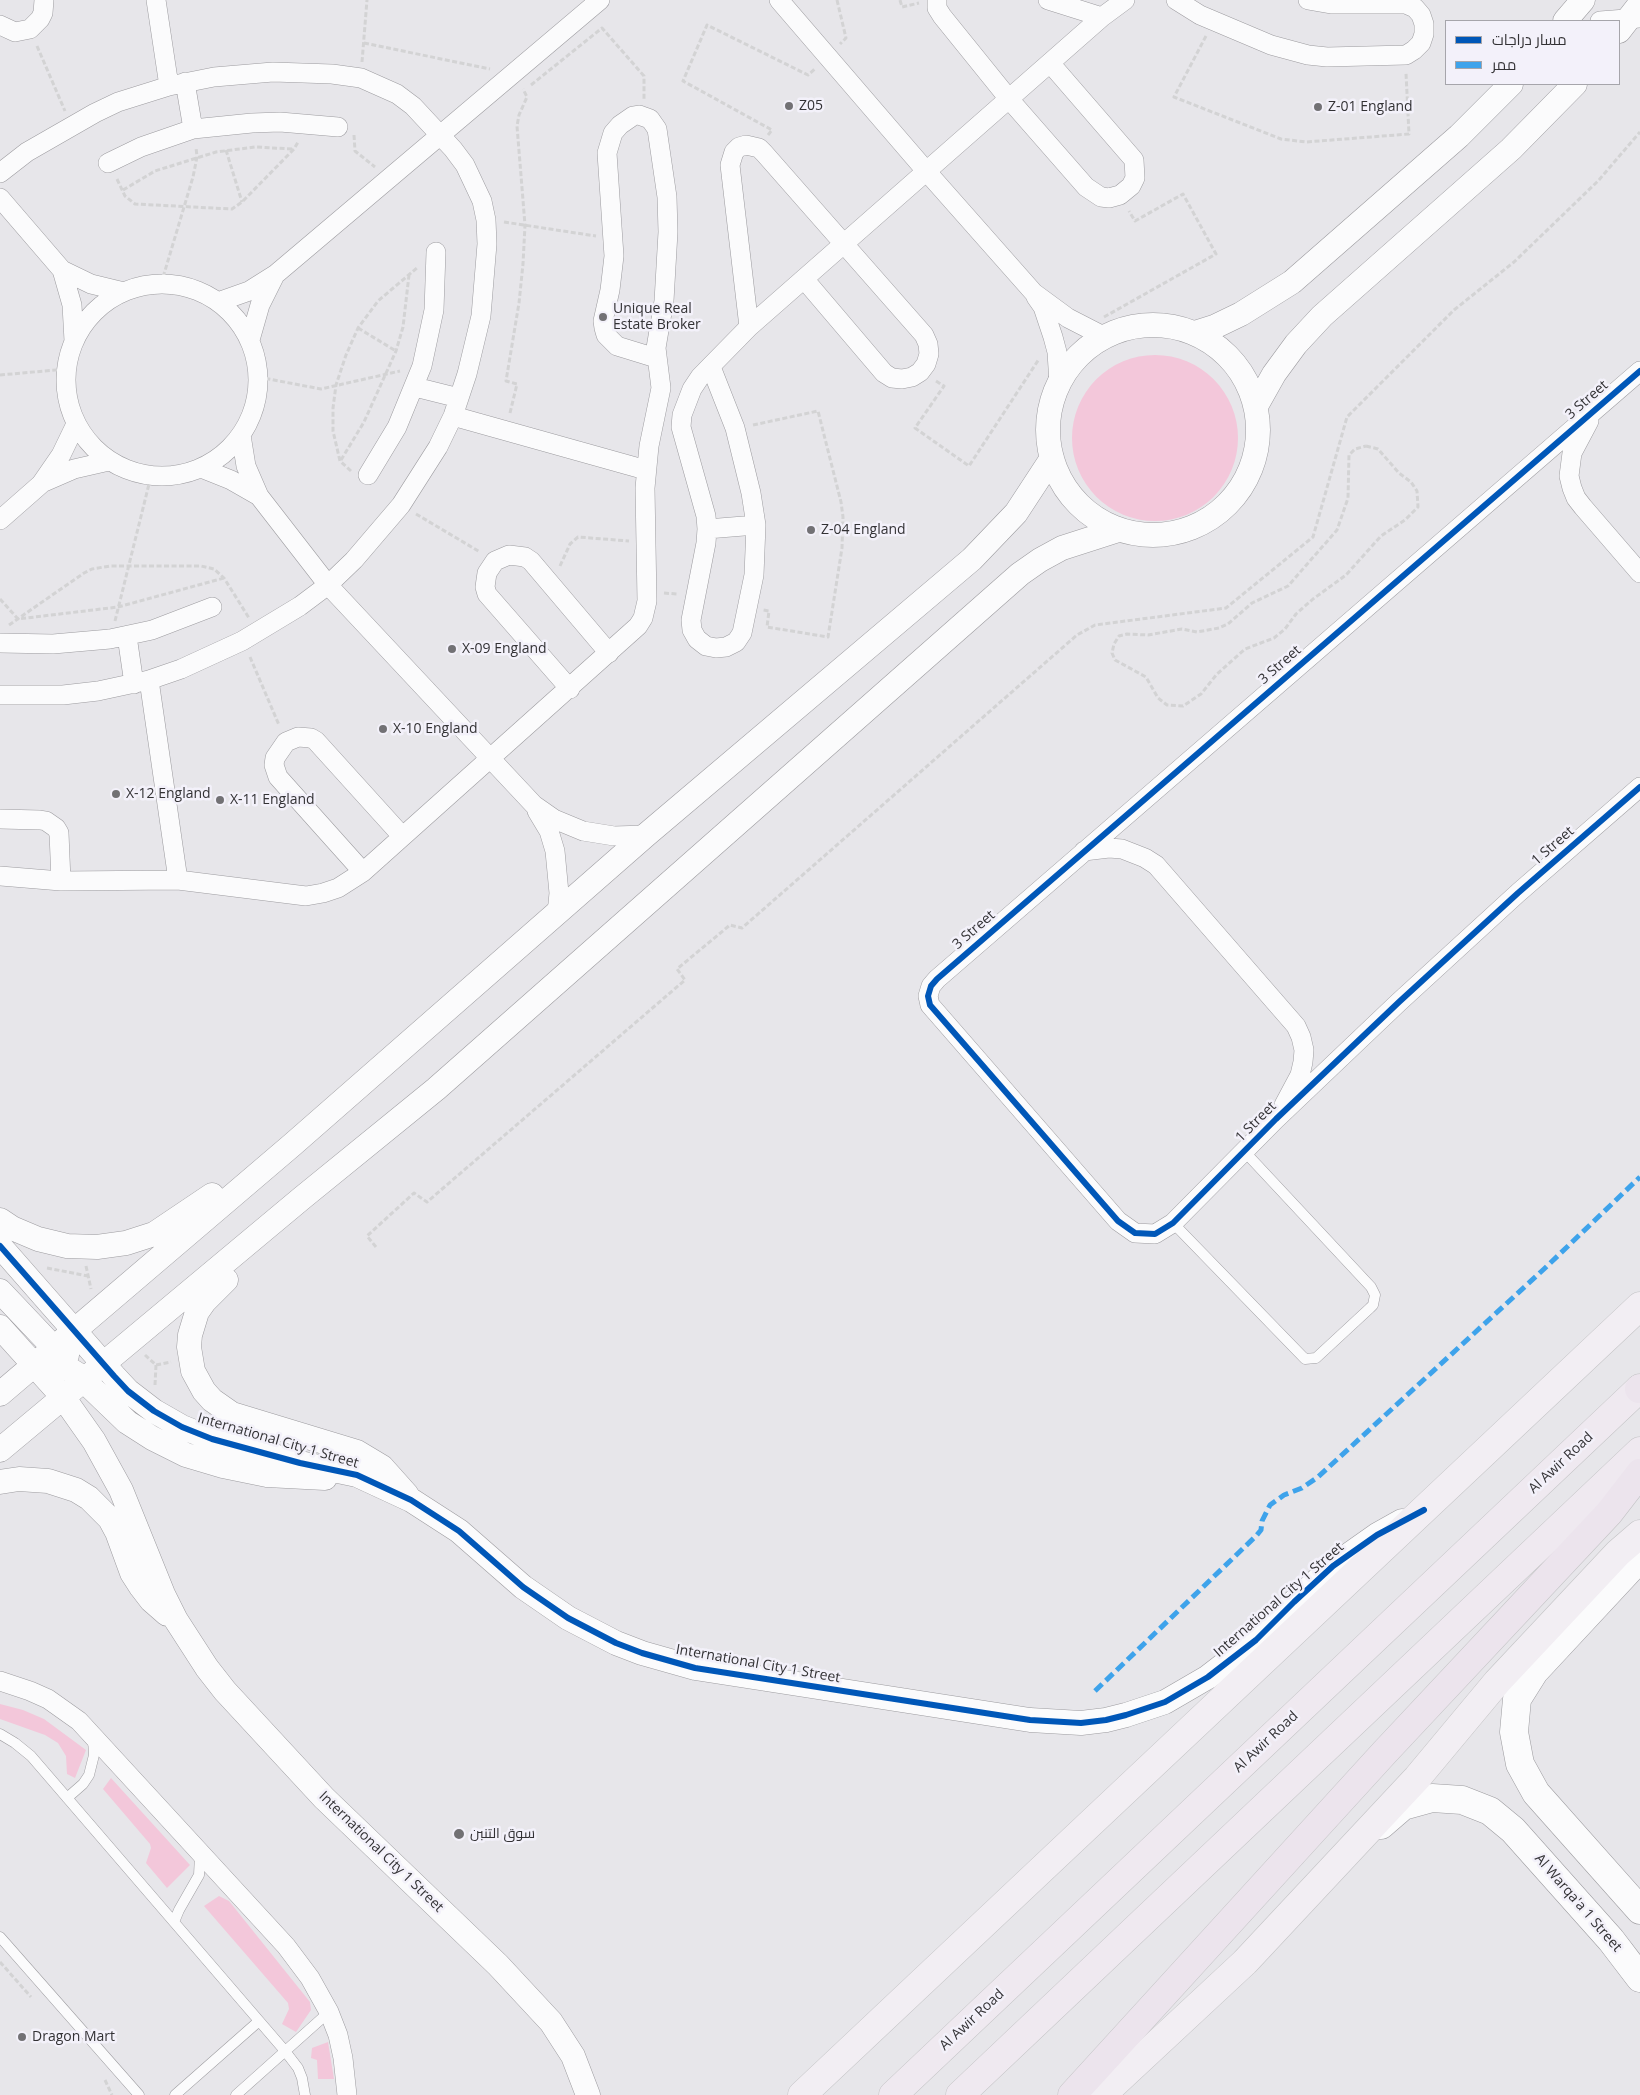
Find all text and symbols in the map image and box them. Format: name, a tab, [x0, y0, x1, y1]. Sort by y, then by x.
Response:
legend	[1445, 20, 1620, 85]
text: مسار دراجات	[1492, 29, 1567, 49]
text: ممر	[1492, 54, 1516, 74]
place label: Z05	[799, 98, 823, 114]
place label: Z-01 England	[1328, 99, 1413, 115]
marker: Z05	[783, 100, 795, 112]
marker: Z-01 England	[1312, 101, 1324, 113]
place label: Unique Real Estate Broker	[613, 301, 701, 334]
marker: Unique Real Estate Broker	[597, 311, 609, 323]
street label: 3 Street	[1562, 377, 1612, 423]
place label: Z-04 England	[821, 522, 906, 538]
marker: Z-04 England	[805, 524, 817, 536]
place label: X-09 England	[462, 641, 547, 657]
street label: 3 Street	[1255, 642, 1305, 688]
marker: X-09 England	[446, 643, 458, 655]
place label: X-10 England	[393, 721, 478, 737]
marker: X-10 England	[377, 723, 389, 735]
place label: X-12 England	[126, 786, 211, 802]
marker: X-12 England	[110, 788, 122, 800]
place label: X-11 England	[230, 792, 315, 808]
marker: X-11 England	[214, 794, 226, 806]
street label: 1 Street	[1528, 823, 1578, 869]
street label: 3 Street	[949, 907, 999, 953]
street label: 1 Street	[1232, 1098, 1280, 1146]
street label: International City 1 Street	[196, 1410, 360, 1472]
street label: Al Awir Road	[1525, 1429, 1597, 1497]
street label: International City 1 Street	[1211, 1539, 1347, 1661]
street label: International City 1 Street	[674, 1641, 842, 1687]
street label: Al Awir Road	[1230, 1708, 1302, 1776]
street label: International City 1 Street	[315, 1788, 447, 1916]
place label: سوق التنبن	[470, 1826, 535, 1842]
marker: سوق التنبن	[452, 1827, 466, 1841]
street label: Al Warqa'a 1 Street	[1531, 1851, 1625, 1955]
street label: Al Awir Road	[936, 1986, 1008, 2054]
place label: Dragon Mart	[32, 2029, 115, 2045]
marker: Dragon Mart	[16, 2031, 28, 2043]

